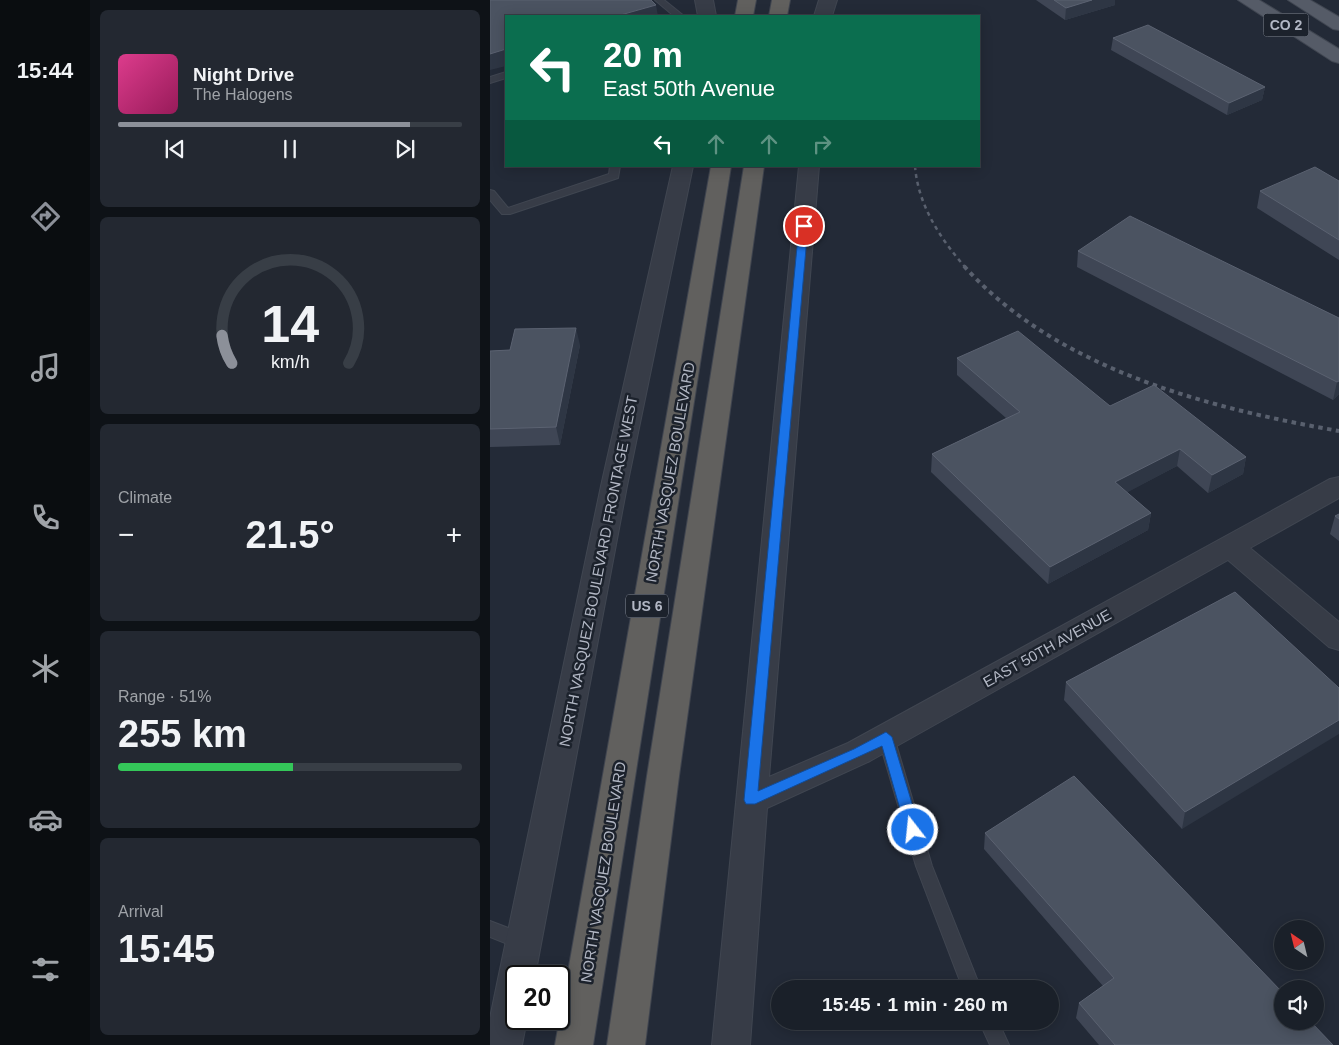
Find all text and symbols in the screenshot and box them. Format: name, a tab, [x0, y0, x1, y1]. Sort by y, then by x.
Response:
road number: CO 2	[1264, 14, 1308, 36]
icon: left	[520, 35, 585, 100]
text: 20 m	[603, 35, 683, 74]
text: 15:44	[17, 58, 73, 83]
text: Night Drive	[193, 64, 294, 85]
text: East 50th Avenue	[603, 76, 775, 101]
text: The Halogens	[193, 86, 293, 103]
icon: left	[649, 130, 677, 158]
icon: ahead	[702, 130, 730, 158]
icon: ahead	[755, 130, 783, 158]
icon: right	[808, 130, 836, 158]
icon: previous	[161, 135, 189, 163]
icon: pause	[276, 135, 304, 163]
icon: next	[391, 135, 419, 163]
icon: directions	[28, 199, 63, 234]
pin	[783, 205, 825, 247]
icon: arrive	[790, 212, 818, 240]
text: 14	[261, 295, 319, 353]
icon: music	[28, 350, 63, 385]
text: km/h	[271, 352, 309, 372]
street label: NORTH VASQUEZ BOULEVARD	[642, 360, 698, 583]
street label: NORTH VASQUEZ BOULEVARD FRONTAGE WEST	[556, 394, 640, 748]
text: Climate	[118, 489, 172, 506]
icon: phone	[28, 500, 63, 535]
text: 21.5°	[245, 514, 335, 556]
text: −	[118, 519, 134, 550]
text: +	[446, 519, 462, 550]
road number: US 6	[626, 594, 668, 618]
street label: EAST 50TH AVENUE	[980, 606, 1114, 690]
icon: climate	[28, 651, 63, 686]
text: Range · 51%	[118, 688, 211, 705]
text: 255 km	[118, 713, 247, 755]
street label: NORTH VASQUEZ BOULEVARD	[577, 760, 629, 984]
icon: car	[28, 802, 63, 837]
position arrow	[886, 803, 938, 855]
text: Arrival	[118, 903, 163, 920]
north arrow	[1274, 920, 1324, 970]
map controls	[1274, 920, 1324, 1030]
text: 15:45	[118, 928, 215, 970]
icon: filters	[28, 952, 63, 987]
speed limit sign: 20	[505, 965, 570, 1030]
button: sound	[1274, 980, 1324, 1030]
text: 15:45 · 1 min · 260 m	[822, 994, 1008, 1015]

